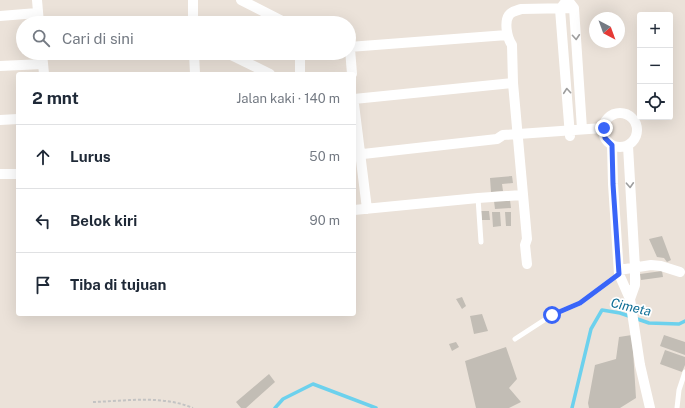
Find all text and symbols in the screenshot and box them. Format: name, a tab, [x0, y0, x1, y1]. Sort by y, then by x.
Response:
north arrow	[589, 12, 625, 48]
map controls	[637, 12, 673, 120]
button: +	[637, 12, 673, 48]
search box	[16, 16, 356, 60]
icon: search	[30, 27, 52, 49]
text: Cari di sini	[62, 30, 134, 47]
one-way arrow	[571, 34, 580, 40]
button: −	[637, 48, 673, 84]
button: locate	[637, 84, 673, 120]
text: 2 mnt	[32, 88, 79, 108]
one-way arrow	[562, 88, 571, 94]
text: Jalan kaki · 140 m	[236, 91, 340, 106]
route end	[595, 119, 613, 137]
icon: ahead	[32, 146, 54, 168]
text: Lurus	[70, 148, 111, 165]
text: 50 m	[309, 149, 340, 164]
one-way arrow	[626, 182, 634, 188]
icon: left	[32, 210, 54, 232]
text: Belok kiri	[70, 212, 137, 229]
text: 90 m	[310, 213, 340, 228]
icon: arrive	[32, 274, 54, 296]
text: Tiba di tujuan	[70, 276, 166, 293]
water label: Cimeta	[609, 295, 653, 319]
route start	[543, 306, 561, 324]

